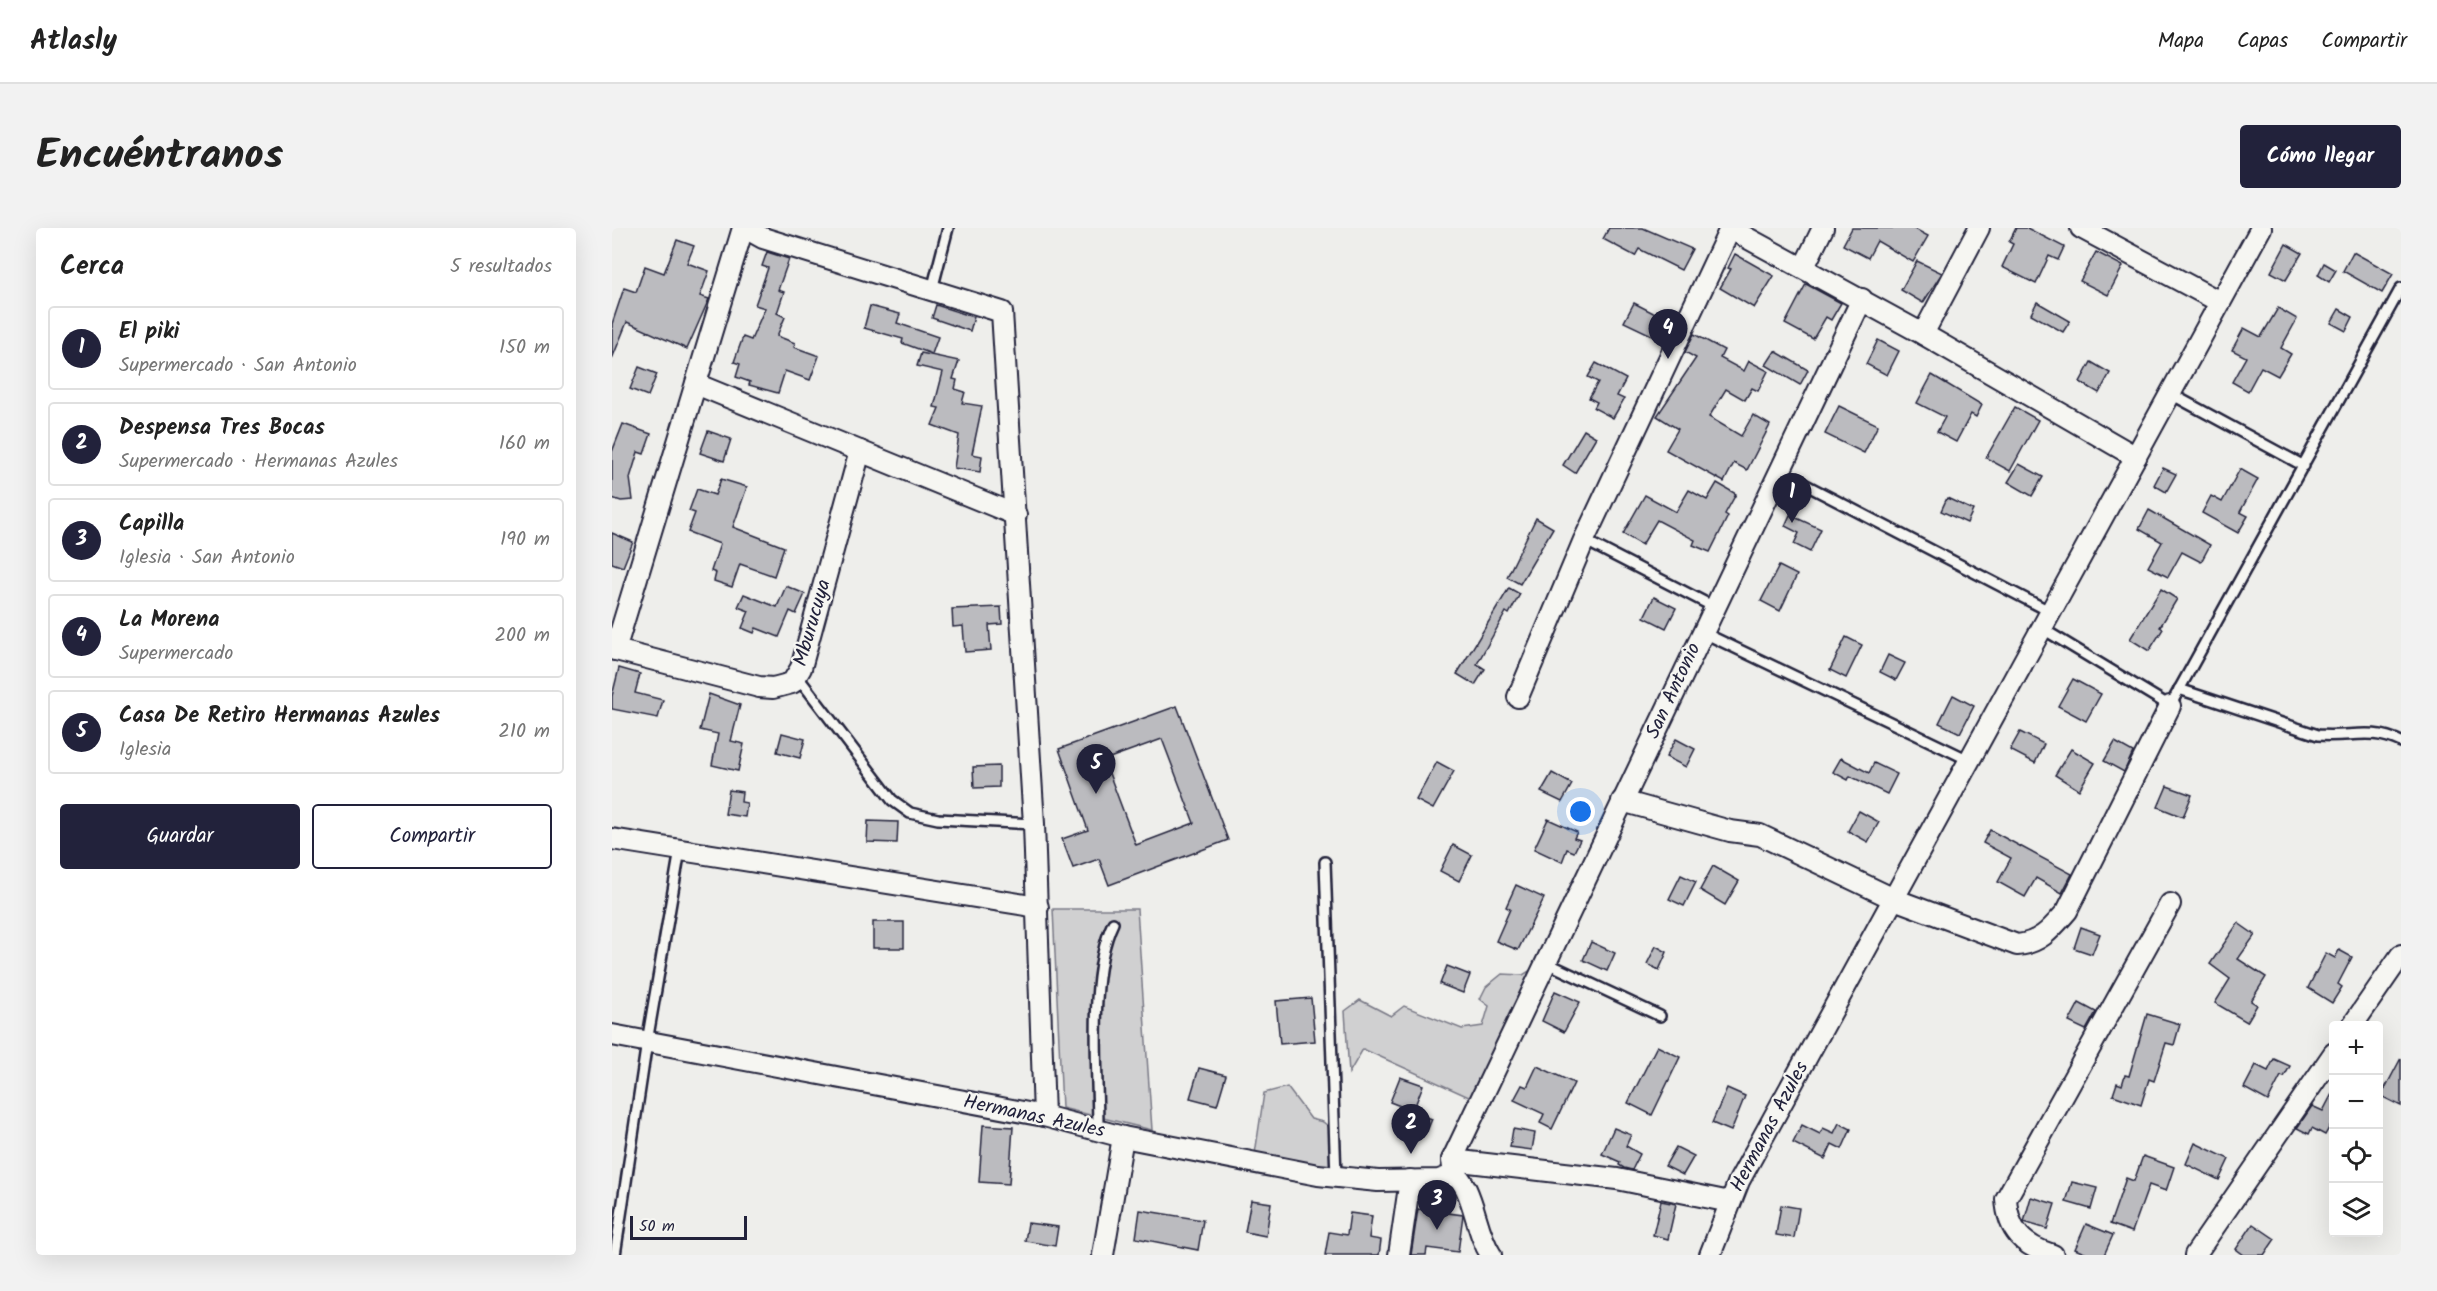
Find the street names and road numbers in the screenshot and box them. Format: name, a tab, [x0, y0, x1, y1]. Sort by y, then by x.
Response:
street label: Mburucuya	[785, 576, 841, 670]
street label: San Antonio	[1638, 638, 1710, 744]
street label: Hermanas Azules	[1722, 1056, 1818, 1198]
street label: Hermanas Azules	[960, 1086, 1108, 1148]

